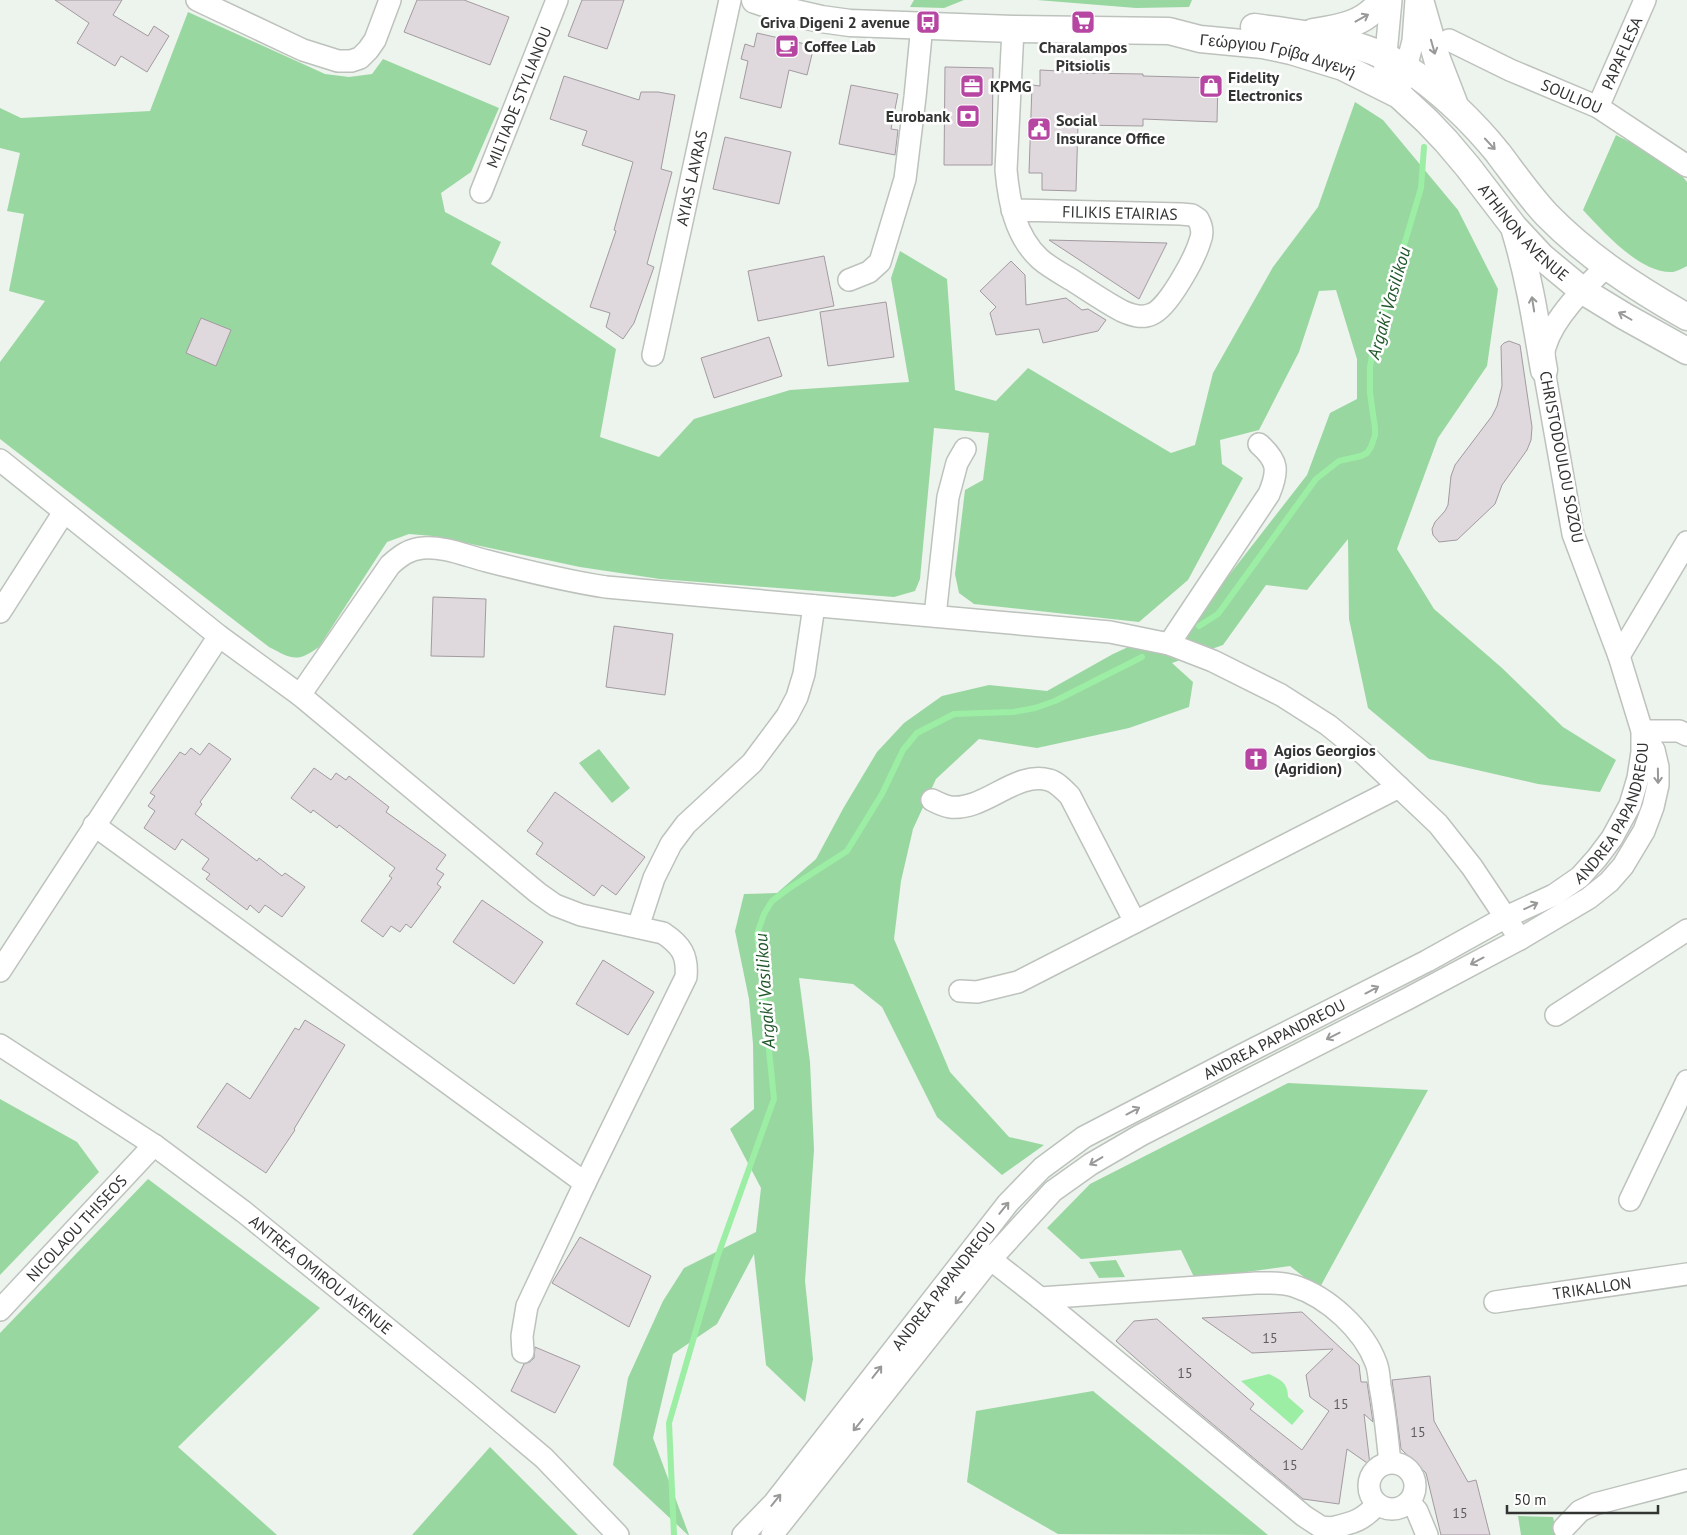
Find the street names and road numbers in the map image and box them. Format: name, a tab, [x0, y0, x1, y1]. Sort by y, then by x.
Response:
street label: PAPAFLESA	[1597, 13, 1647, 93]
street label: MILTIADE STYLIANOU	[482, 24, 556, 171]
street label: Γεώργιου Γρίβα Διγενή	[1199, 29, 1360, 82]
street label: SOULIOU	[1538, 74, 1605, 118]
street label: AYIAS LAVRAS	[671, 129, 711, 228]
street label: ATHINON AVENUE	[1474, 180, 1573, 285]
street label: FILIKIS ETAIRIAS	[1062, 201, 1178, 224]
street label: CHRISTODOULOU SOZOU	[1535, 369, 1589, 545]
street label: ANDREA PAPANDREOU	[1570, 742, 1652, 888]
street label: ANDREA PAPANDREOU	[1200, 994, 1349, 1083]
street label: NICOLAOU THISEOS	[22, 1171, 131, 1286]
street label: ANTREA OMIROU AVENUE	[245, 1210, 397, 1339]
street label: ANDREA PAPANDREOU	[887, 1218, 1000, 1354]
street label: TRIKALLON	[1551, 1272, 1632, 1303]

